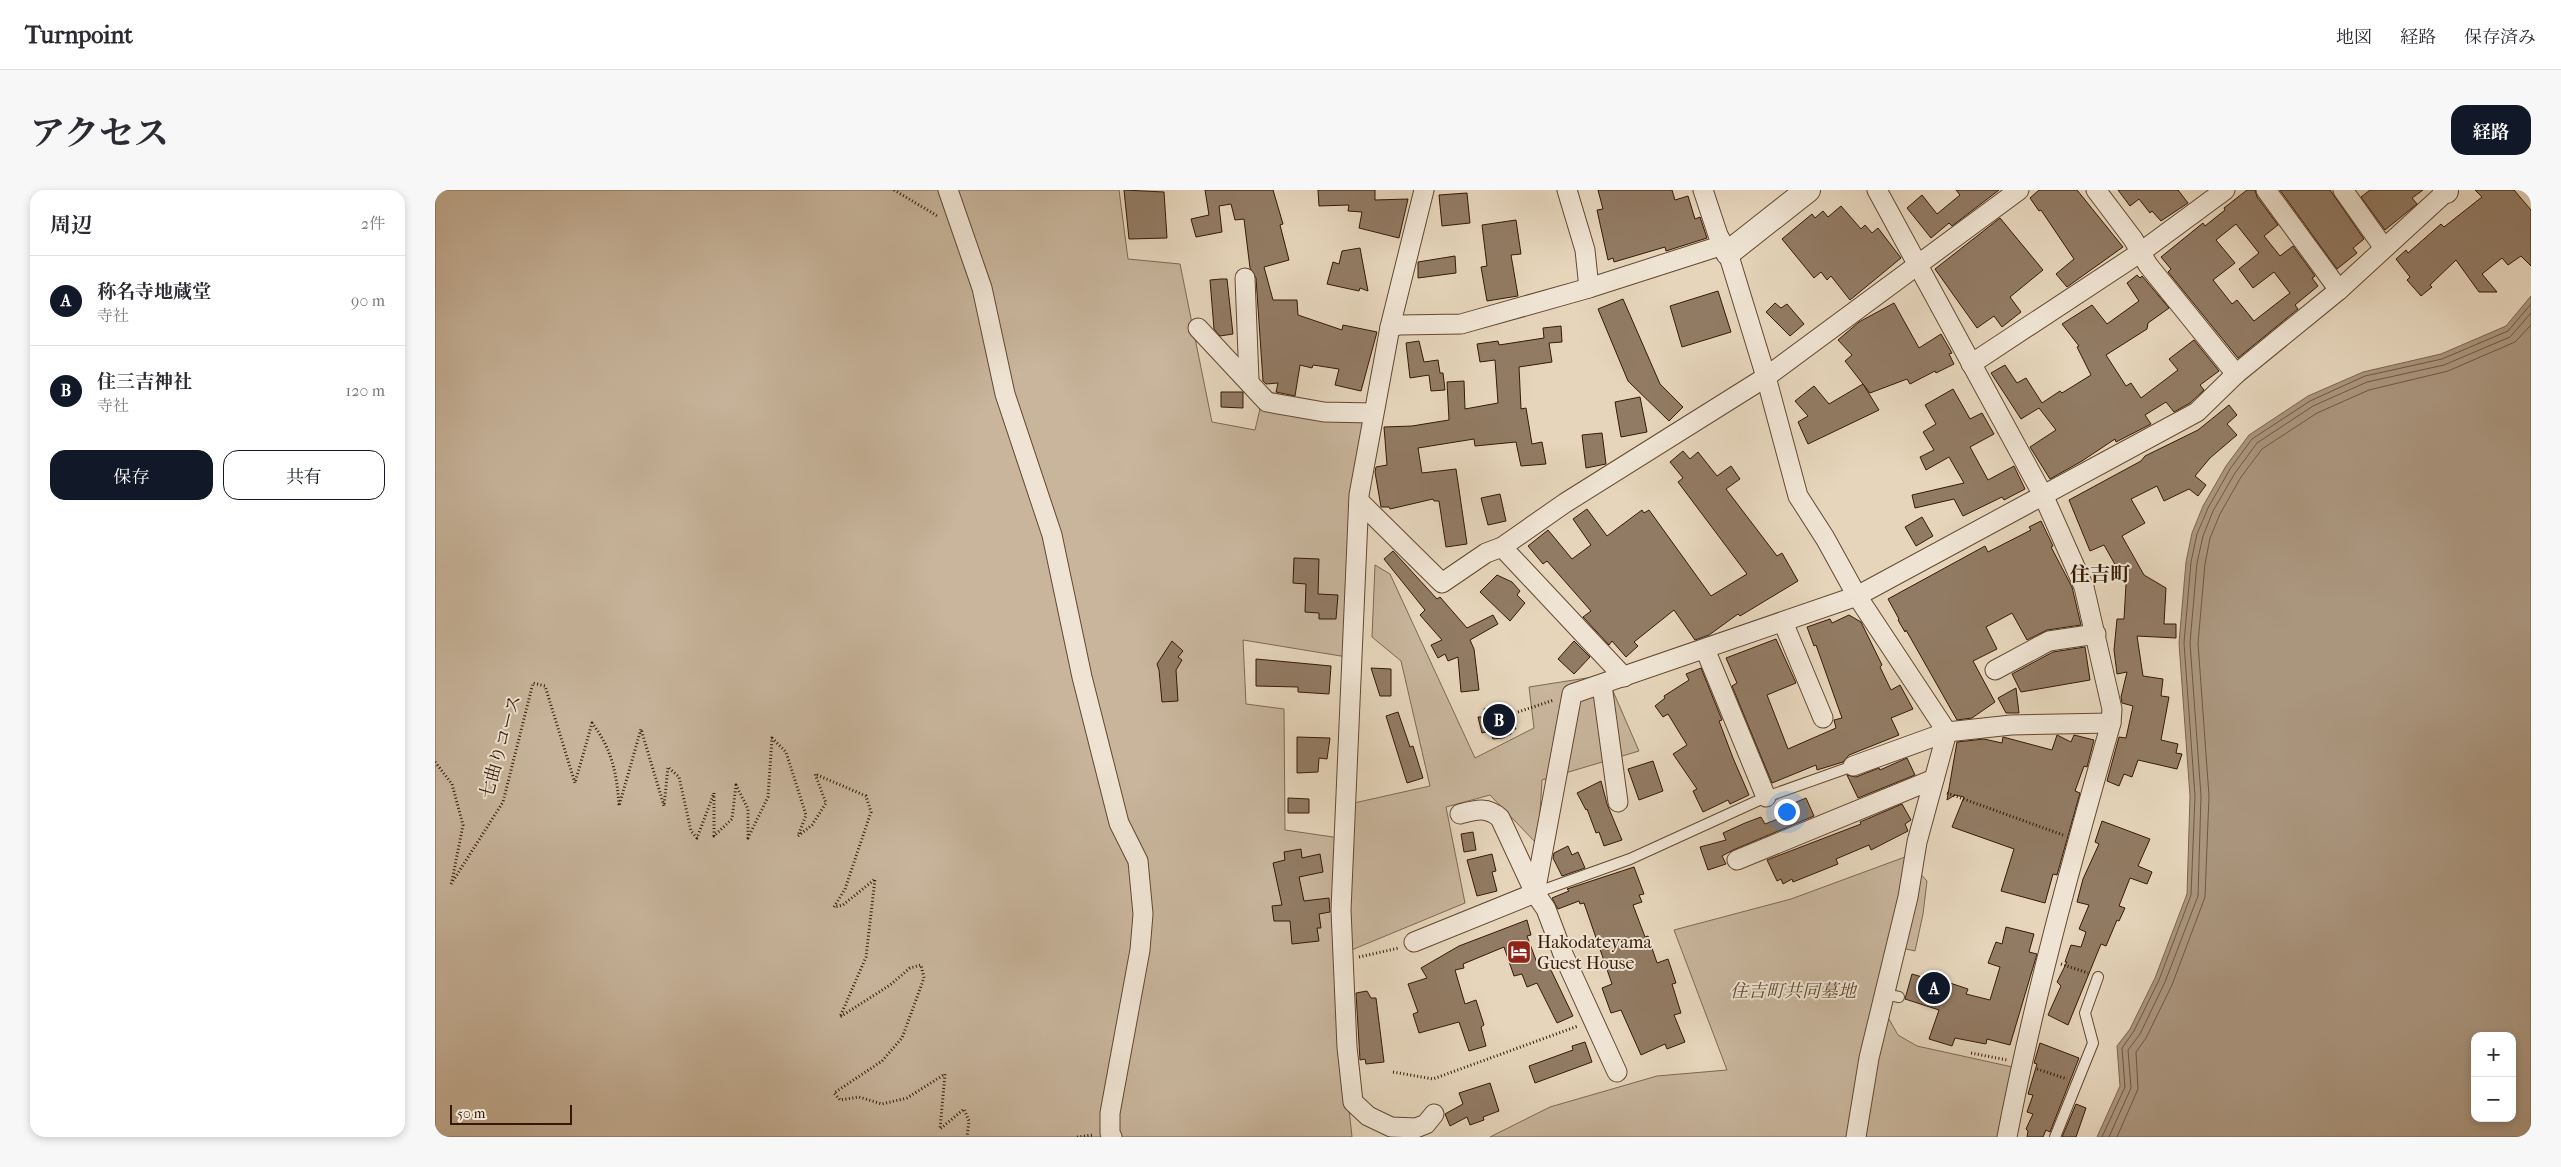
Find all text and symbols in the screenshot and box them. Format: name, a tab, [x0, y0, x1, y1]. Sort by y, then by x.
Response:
text: Turnpoint	[25, 21, 133, 49]
text: 地図	[2336, 27, 2372, 48]
text: 経路	[2400, 27, 2436, 48]
text: 保存済み	[2464, 27, 2536, 48]
button: 経路	[2451, 105, 2531, 155]
text: アクセス	[30, 113, 169, 154]
text: 周辺	[50, 213, 92, 237]
text: 2件	[361, 214, 385, 233]
text: 称名寺地蔵堂	[97, 281, 211, 303]
text: A	[61, 291, 71, 310]
text: 90 m	[351, 291, 385, 310]
text: 寺社	[97, 306, 129, 325]
text: 住三吉神社	[97, 371, 192, 393]
text: B	[61, 381, 71, 400]
text: 120 m	[346, 381, 385, 400]
text: 寺社	[97, 396, 129, 415]
button: 保存	[50, 450, 213, 500]
button: 共有	[223, 450, 385, 500]
district label: 住吉町	[2070, 563, 2131, 586]
street label: 七曲りコース	[476, 693, 526, 801]
pin: B	[1483, 701, 1515, 739]
your location	[1774, 799, 1800, 825]
place label: Hakodateyama Guest House	[1537, 932, 1653, 974]
hotel icon: Hakodateyama Guest House	[1506, 939, 1532, 965]
pin: A	[1918, 969, 1950, 1007]
park label: 住吉町共同墓地	[1730, 981, 1858, 1002]
map controls	[2471, 1032, 2516, 1122]
button: +	[2471, 1032, 2516, 1077]
button: −	[2471, 1077, 2516, 1122]
scale bar	[450, 1102, 573, 1125]
text: 50 m	[457, 1105, 485, 1122]

